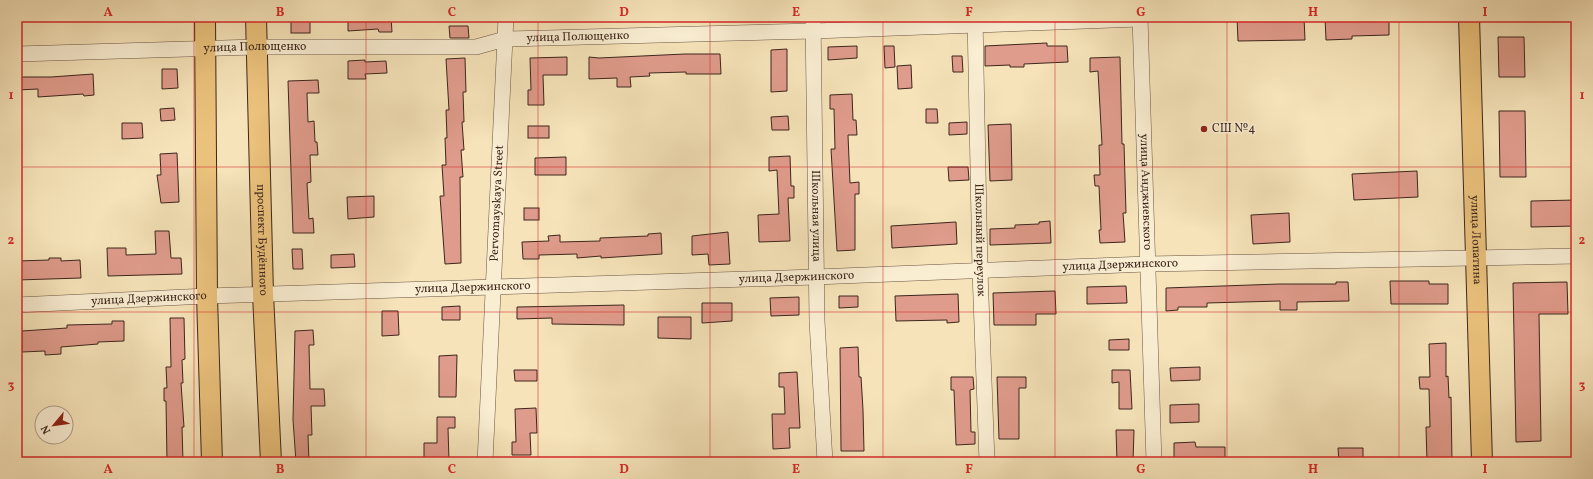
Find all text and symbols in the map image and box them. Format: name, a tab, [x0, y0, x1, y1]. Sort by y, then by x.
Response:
text: A	[103, 4, 113, 22]
text: B	[276, 4, 285, 22]
text: C	[448, 4, 456, 22]
text: D	[619, 4, 629, 22]
text: E	[792, 4, 800, 22]
text: F	[965, 4, 973, 22]
text: G	[1136, 4, 1146, 22]
text: H	[1308, 4, 1318, 22]
text: I	[1483, 4, 1488, 22]
street label: улица Полющенко	[526, 28, 629, 46]
street label: улица Полющенко	[203, 39, 306, 57]
text: 1	[8, 87, 14, 105]
text: 1	[1579, 87, 1585, 105]
place label: СШ №4	[1212, 121, 1256, 137]
marker: СШ №4	[1199, 124, 1209, 134]
street label: улица Анджиевского	[1136, 133, 1155, 250]
street label: Pervomayskaya Street	[486, 145, 508, 262]
street label: Школьная улица	[807, 170, 824, 262]
street label: Школьный переулок	[970, 183, 989, 297]
street label: проспект Будённого	[252, 184, 271, 296]
street label: улица Лопатина	[1466, 195, 1485, 285]
text: 2	[8, 232, 15, 250]
text: 2	[1579, 232, 1586, 250]
street label: улица Дзержинского	[1062, 255, 1178, 275]
street label: улица Дзержинского	[738, 267, 855, 287]
street label: улица Дзержинского	[415, 278, 531, 298]
street label: улица Дзержинского	[91, 288, 207, 309]
text: 3	[8, 377, 15, 395]
text: 3	[1579, 377, 1586, 395]
north arrow	[34, 405, 74, 445]
text: N	[38, 422, 55, 436]
text: A	[103, 461, 113, 479]
text: B	[276, 461, 285, 479]
text: C	[448, 461, 456, 479]
text: D	[619, 461, 629, 479]
text: E	[792, 461, 800, 479]
text: F	[965, 461, 973, 479]
text: G	[1136, 461, 1146, 479]
text: H	[1308, 461, 1318, 479]
text: I	[1483, 461, 1488, 479]

